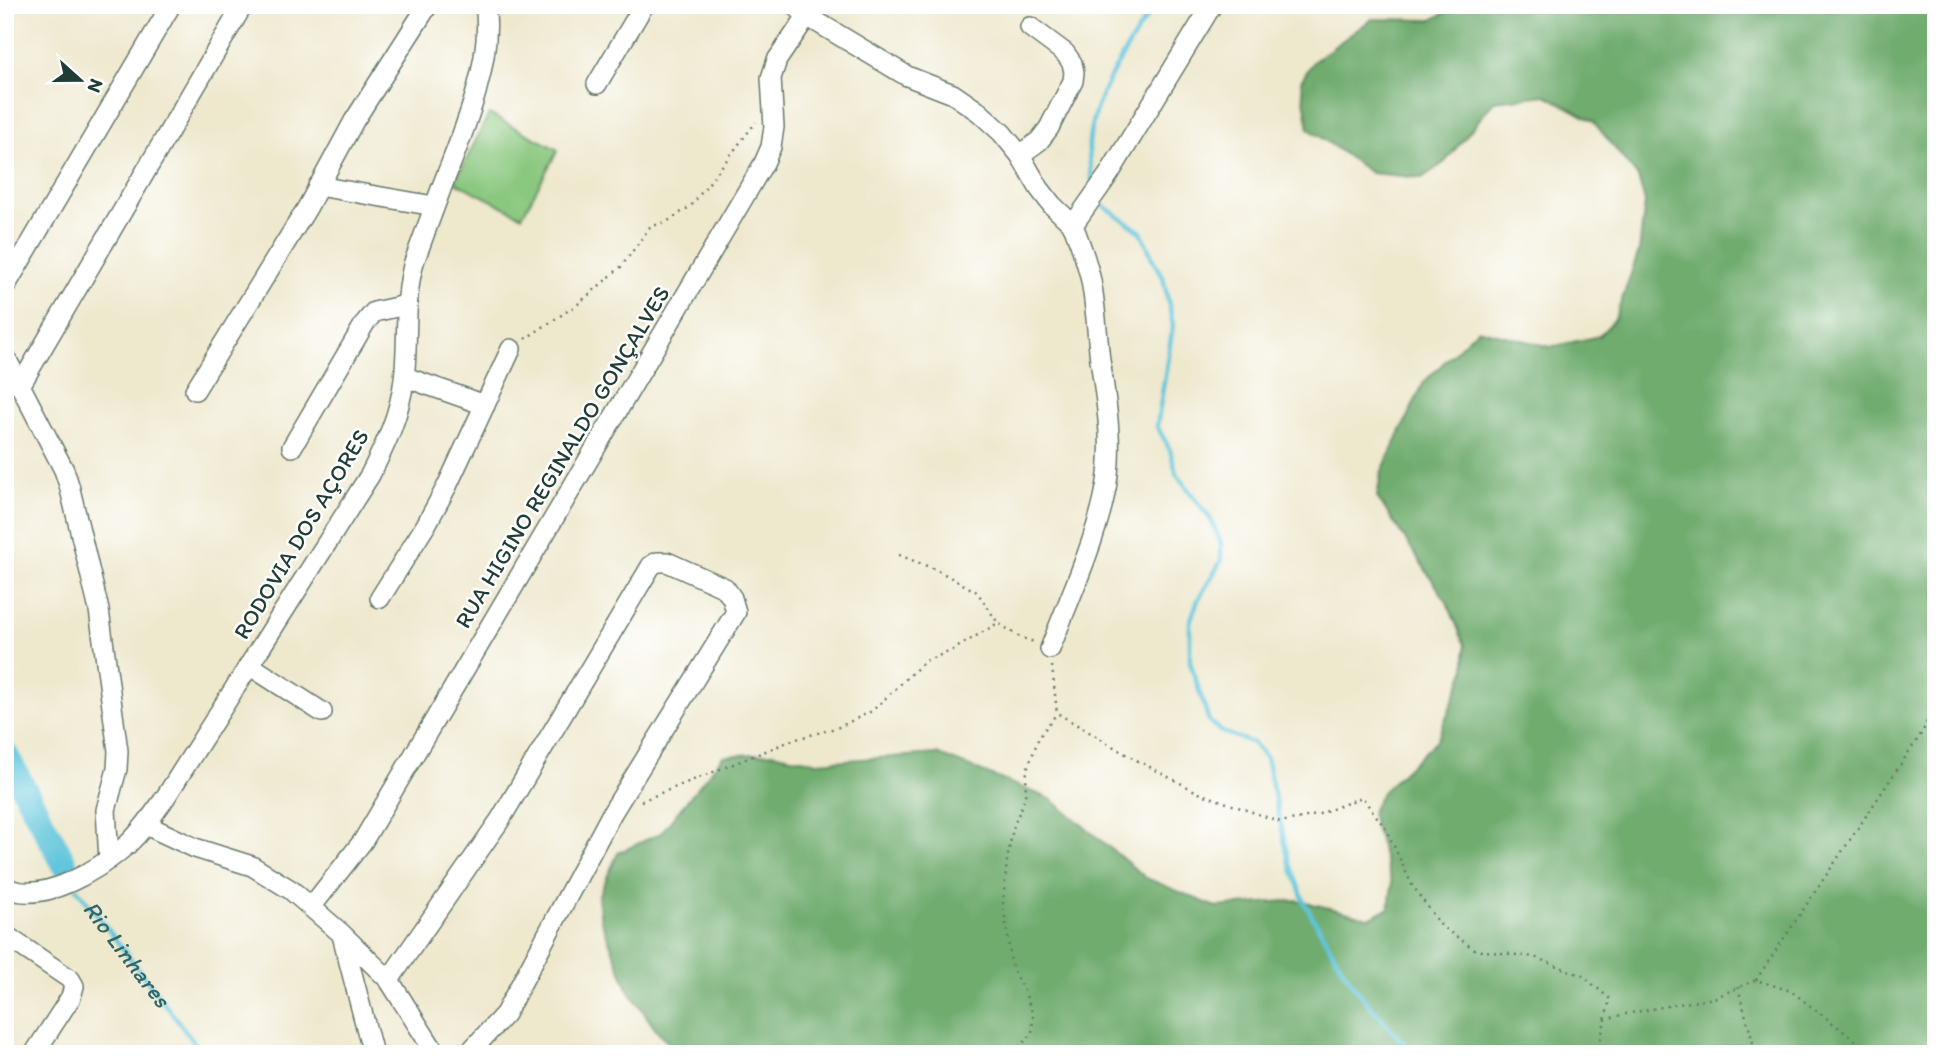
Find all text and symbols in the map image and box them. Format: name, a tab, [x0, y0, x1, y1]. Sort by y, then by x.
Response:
north arrow	[46, 46, 116, 116]
text: N	[82, 76, 108, 96]
street label: RUA HIGINO REGINALDO GONÇALVES	[449, 281, 675, 633]
street label: RODOVIA DOS AÇORES	[227, 424, 375, 644]
water label: Rio Linhares	[77, 895, 178, 1014]

